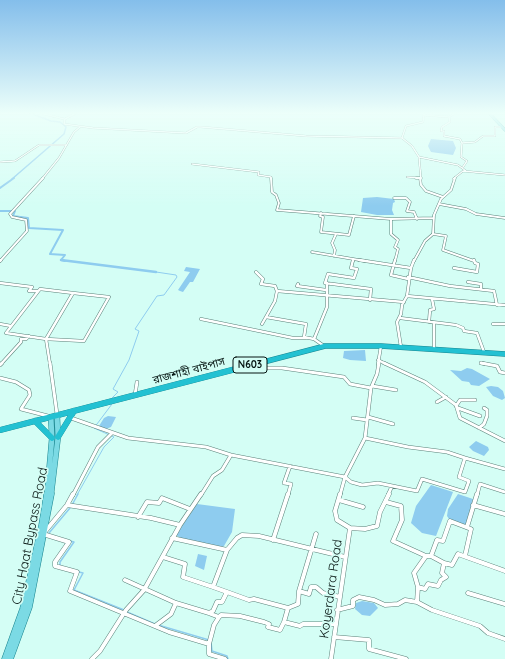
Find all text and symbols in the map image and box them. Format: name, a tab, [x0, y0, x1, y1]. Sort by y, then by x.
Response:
street label: রাজশাহী বাইপাস	[151, 355, 227, 387]
road number: N603	[233, 357, 267, 373]
street label: City Haat Bypass Road	[9, 466, 51, 606]
street label: Koyerdara Road	[316, 538, 346, 640]

